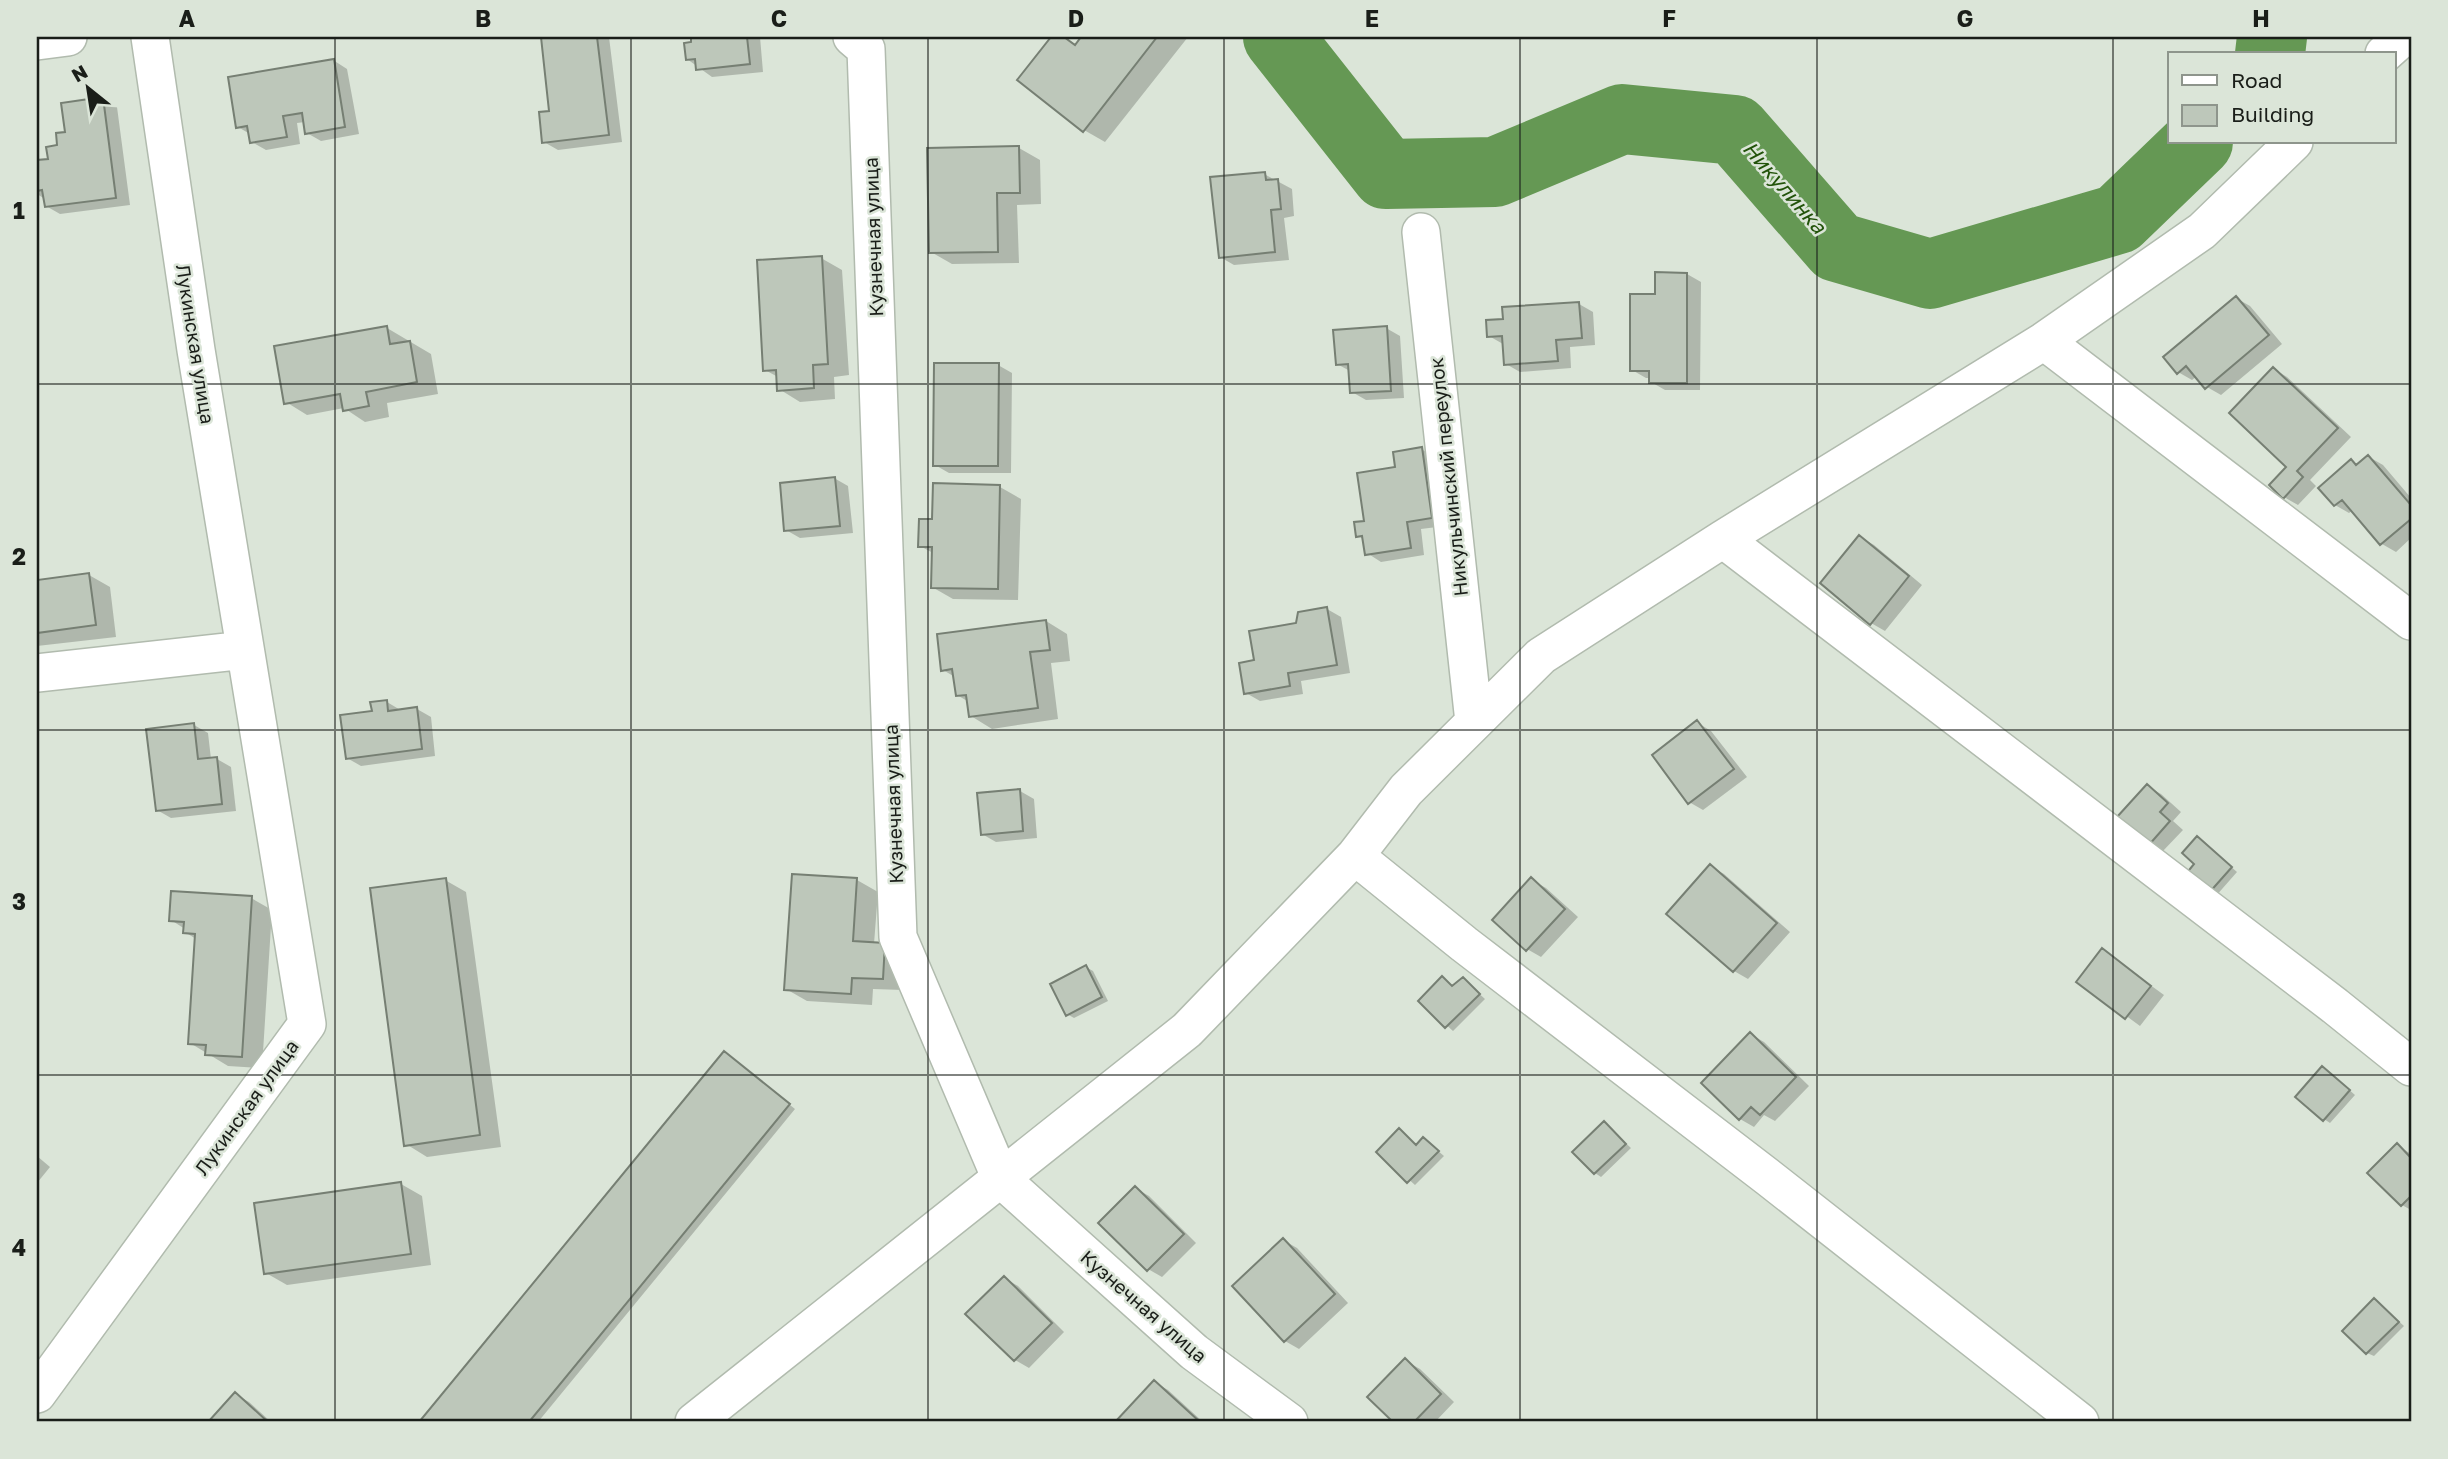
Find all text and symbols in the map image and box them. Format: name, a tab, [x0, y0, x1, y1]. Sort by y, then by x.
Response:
text: A	[179, 4, 196, 32]
text: B	[475, 4, 491, 32]
text: C	[771, 4, 787, 32]
text: D	[1068, 4, 1084, 32]
text: E	[1365, 4, 1379, 32]
text: F	[1662, 4, 1676, 32]
text: G	[1957, 4, 1973, 32]
text: H	[2252, 4, 2270, 32]
north arrow	[52, 52, 122, 122]
legend	[2168, 52, 2396, 144]
text: N	[67, 59, 91, 86]
text: Road	[2231, 67, 2282, 93]
text: Building	[2231, 101, 2314, 127]
water label: Никулинка	[1738, 135, 1833, 239]
street label: Кузнечная улица	[859, 157, 887, 317]
text: 1	[13, 196, 25, 224]
street label: Лукинская улица	[172, 262, 220, 426]
street label: Никульчинский переулок	[1424, 356, 1472, 597]
text: 2	[12, 542, 26, 570]
street label: Кузнечная улица	[879, 724, 907, 884]
text: 3	[12, 887, 26, 915]
street label: Лукинская улица	[189, 1035, 303, 1179]
text: 4	[12, 1233, 26, 1261]
street label: Кузнечная улица	[1076, 1245, 1212, 1367]

